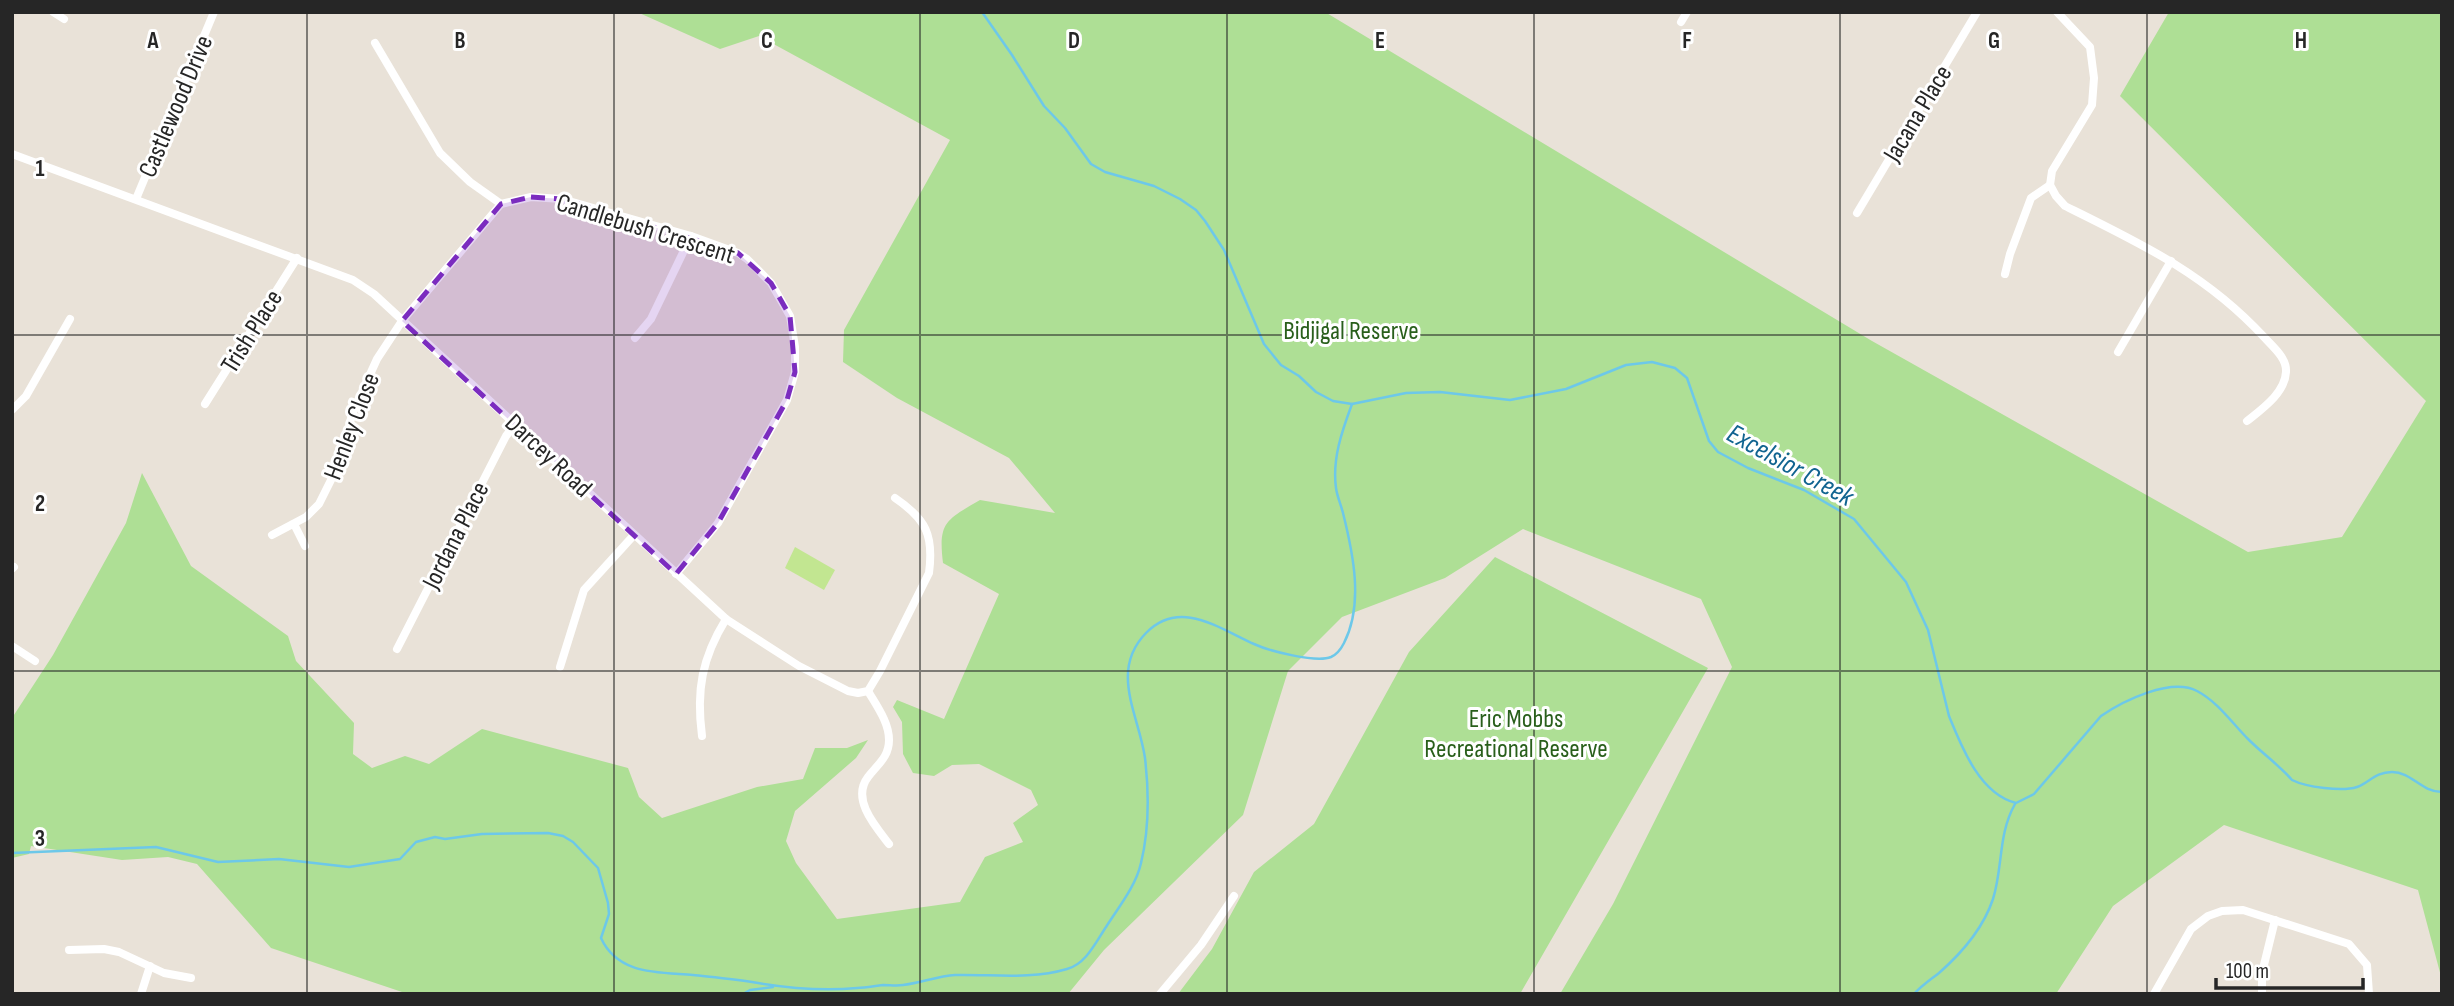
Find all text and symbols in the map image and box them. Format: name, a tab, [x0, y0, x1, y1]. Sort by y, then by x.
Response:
text: A	[147, 27, 160, 55]
text: B	[455, 27, 466, 55]
text: C	[761, 27, 773, 55]
text: D	[1068, 27, 1080, 55]
text: E	[1375, 27, 1385, 55]
text: F	[1682, 27, 1692, 55]
text: G	[1988, 27, 2000, 55]
text: H	[2295, 27, 2307, 55]
street label: Castlewood Drive	[133, 31, 220, 182]
street label: Jacana Place	[1877, 60, 1959, 169]
text: 1	[35, 155, 45, 183]
street label: Candlebush Crescent	[553, 188, 739, 271]
street label: Trish Place	[215, 285, 290, 379]
park label: Bidjigal Reserve	[1283, 316, 1419, 347]
street label: Henley Close	[318, 369, 387, 484]
street label: Darcey Road	[498, 408, 598, 504]
water label: Excelsior Creek	[1721, 417, 1861, 514]
street label: Jordana Place	[416, 477, 496, 595]
text: 2	[35, 490, 45, 518]
park label: Eric Mobbs Recreational Reserve	[1424, 704, 1608, 765]
text: 3	[35, 825, 45, 853]
scale bar	[2216, 946, 2363, 990]
text: 100 m	[2226, 959, 2269, 984]

